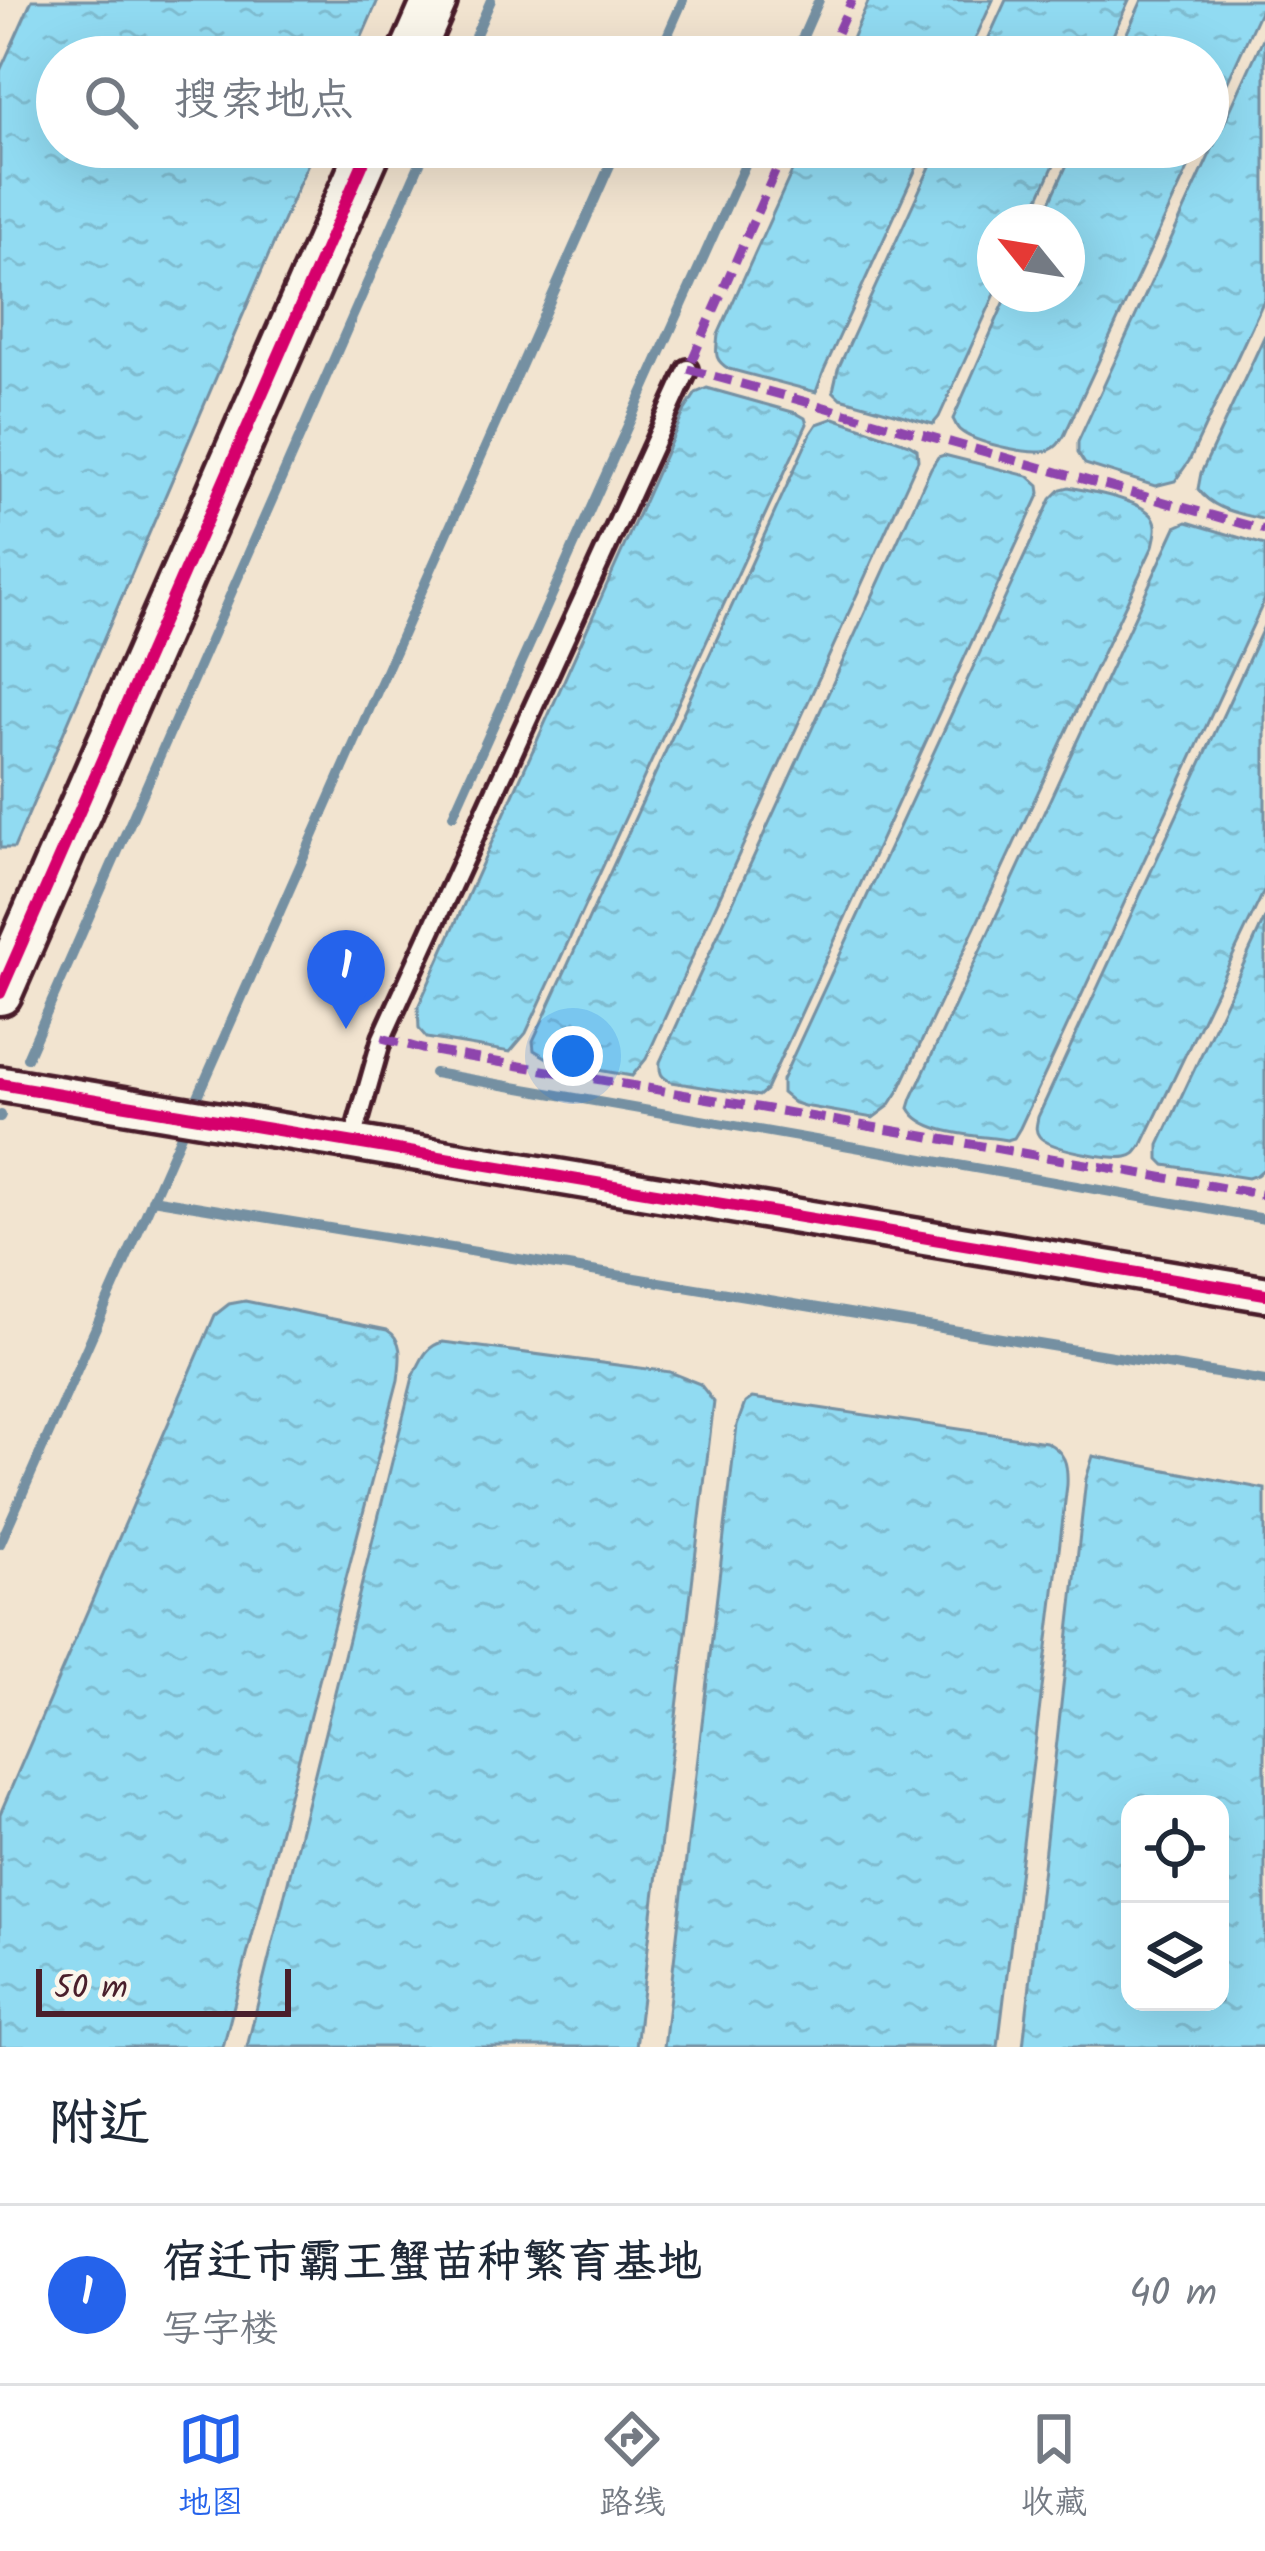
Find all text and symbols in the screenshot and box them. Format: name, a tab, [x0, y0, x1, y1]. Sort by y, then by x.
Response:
search box	[36, 36, 1229, 168]
text: 搜索地点	[174, 66, 354, 138]
icon: search	[78, 69, 144, 135]
north arrow	[977, 204, 1085, 312]
pin: 1	[307, 930, 385, 1029]
your location	[543, 1026, 603, 1086]
map controls	[1121, 1795, 1229, 2011]
button: locate	[1121, 1795, 1229, 1903]
button: layers	[1121, 1903, 1229, 2011]
scale bar	[36, 1963, 291, 2016]
text: 50 m	[54, 1963, 128, 2016]
text: 附近	[48, 2085, 150, 2166]
text: 宿迁市霸王蟹苗种繁育基地	[162, 2228, 702, 2300]
text: 1	[81, 2264, 93, 2326]
text: 40 m	[1129, 2264, 1217, 2326]
text: 写字楼	[162, 2300, 279, 2362]
tab: 地图	[178, 2406, 244, 2531]
tab: 路线	[599, 2406, 665, 2531]
tab: 收藏	[1021, 2406, 1087, 2531]

